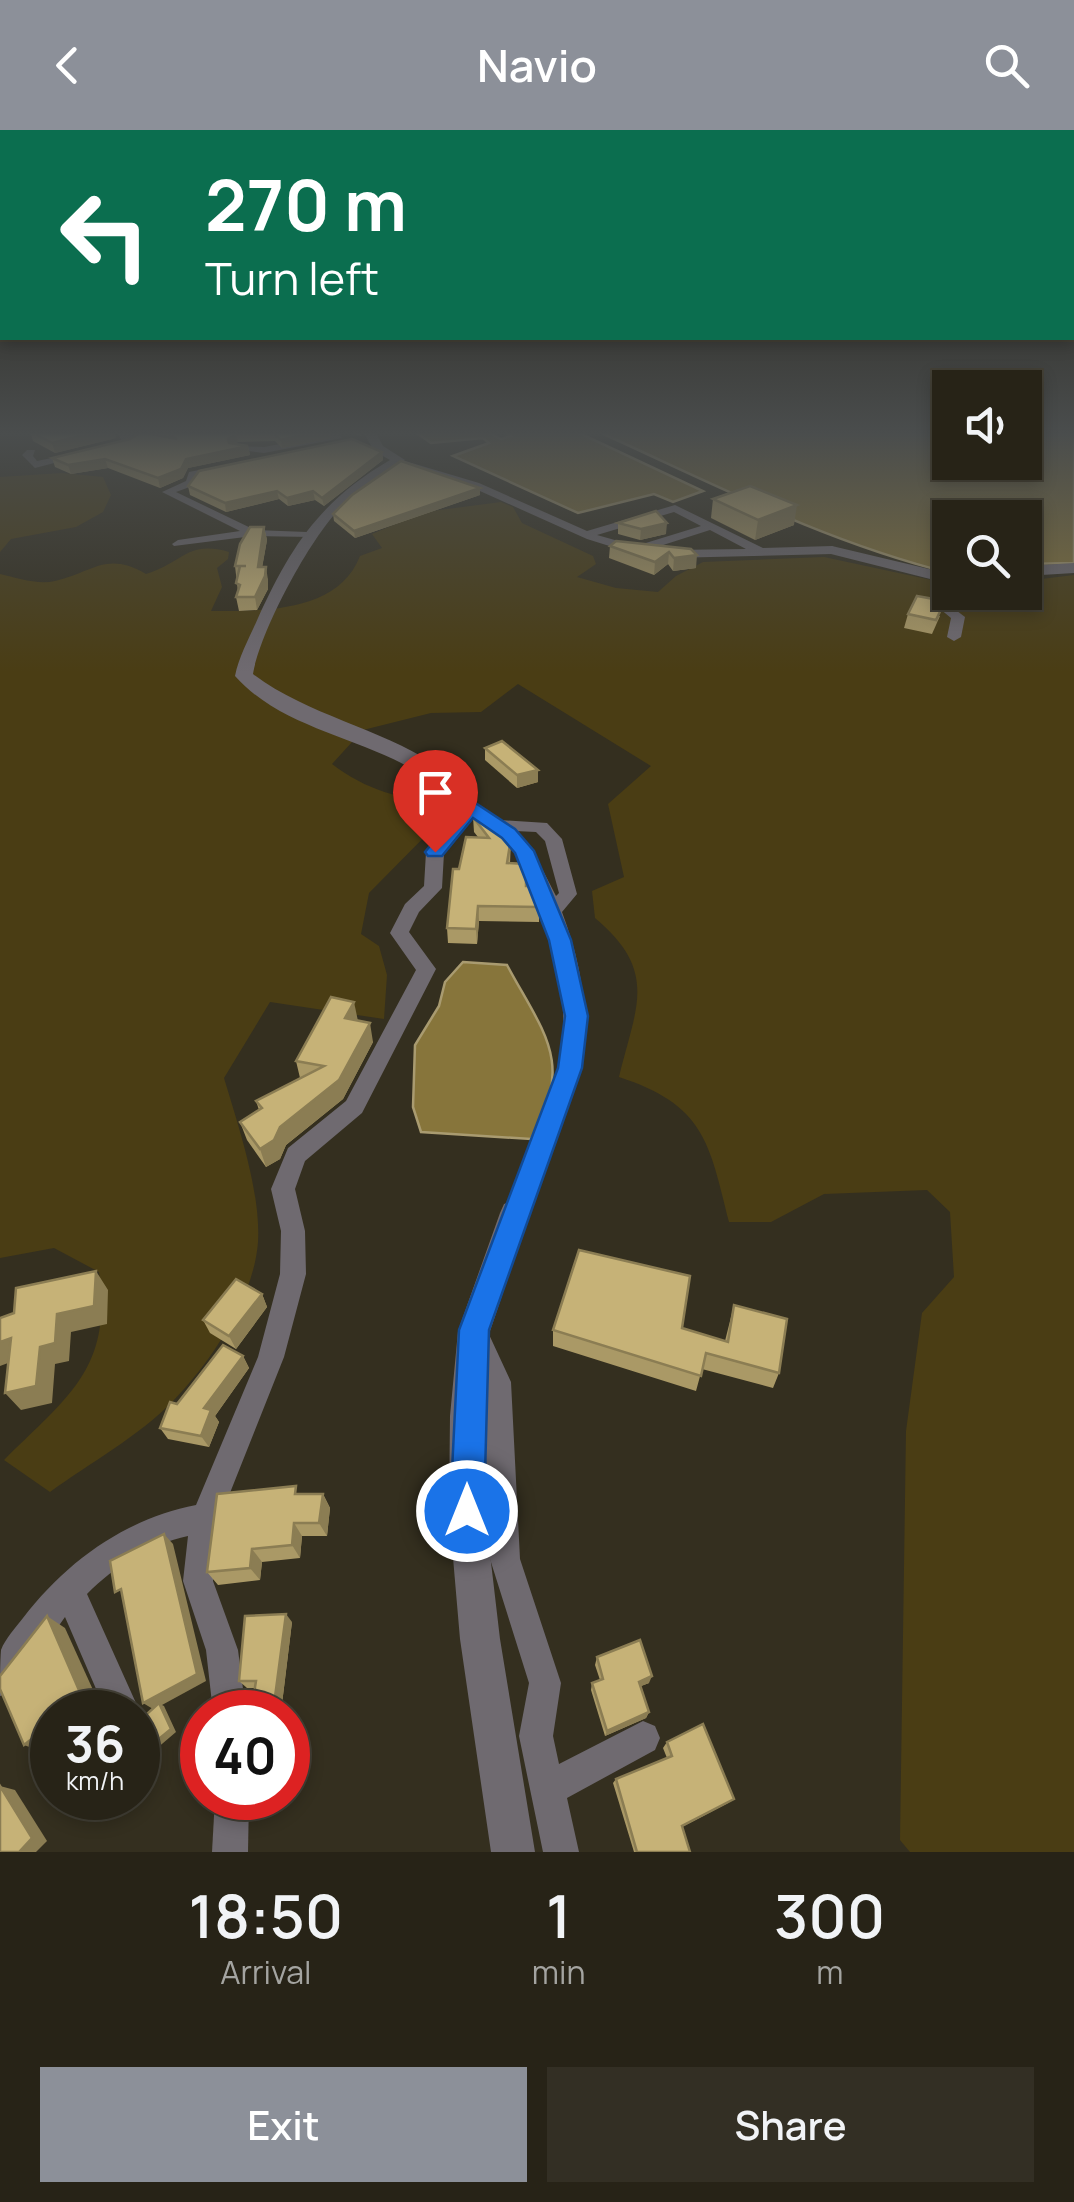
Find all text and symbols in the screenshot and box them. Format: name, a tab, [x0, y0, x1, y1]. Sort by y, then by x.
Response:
text: Navio	[477, 34, 597, 96]
icon: back	[40, 38, 95, 93]
icon: search	[979, 38, 1034, 93]
text: 270 m	[205, 156, 407, 252]
icon: left	[40, 170, 170, 300]
text: Turn left	[205, 247, 379, 309]
map controls	[932, 370, 1042, 610]
button: sound	[932, 370, 1042, 480]
button: search	[932, 500, 1042, 610]
pin	[393, 750, 478, 853]
icon: arrive	[408, 765, 463, 820]
position arrow	[415, 1459, 519, 1563]
speed limit sign: 40	[180, 1690, 310, 1820]
text: 36	[65, 1709, 125, 1777]
text: km/h	[66, 1763, 124, 1798]
text: 18:50	[189, 1874, 343, 1956]
text: 1	[546, 1874, 571, 1956]
text: 300	[774, 1874, 885, 1956]
text: Arrival	[220, 1950, 312, 1994]
text: min	[532, 1950, 585, 1994]
text: m	[816, 1950, 843, 1994]
button: Exit	[40, 2067, 527, 2182]
button: Share	[547, 2067, 1034, 2182]

